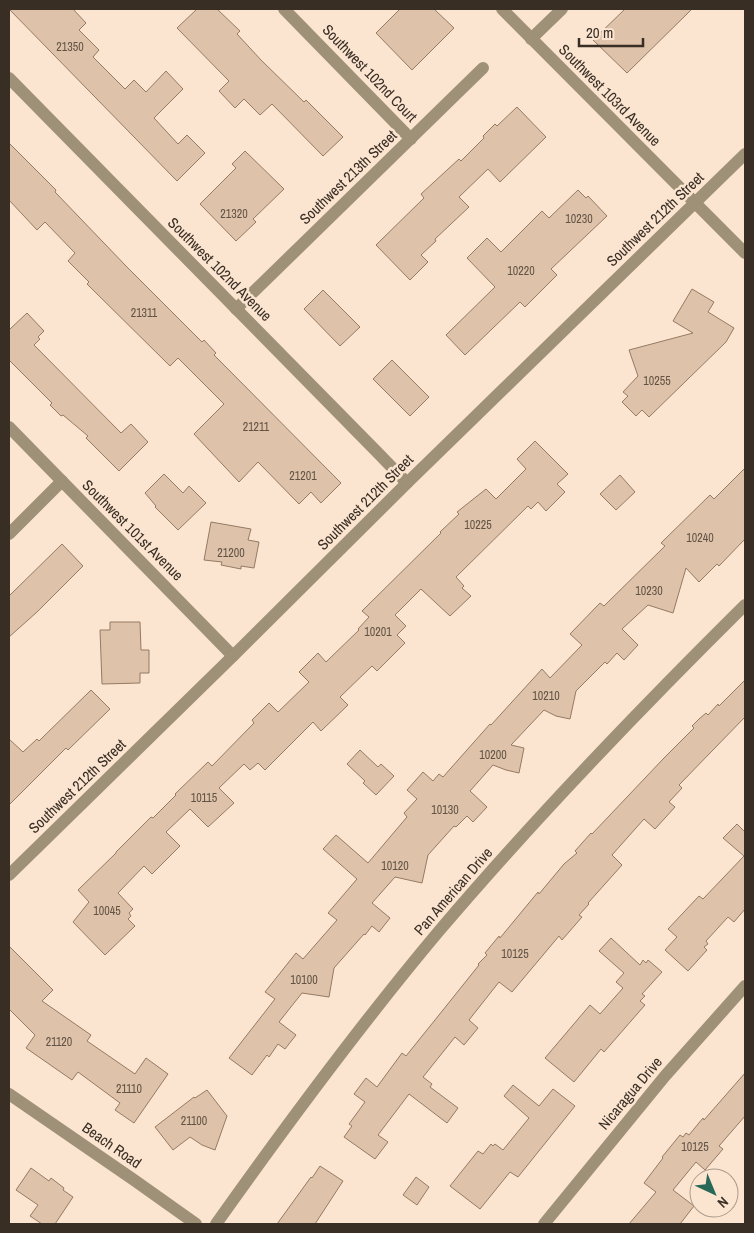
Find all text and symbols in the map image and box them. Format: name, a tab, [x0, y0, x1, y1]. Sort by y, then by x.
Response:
scale bar	[579, 15, 643, 47]
street label: Southwest 102nd Court	[318, 19, 423, 127]
text: 20 m	[586, 22, 613, 43]
house number: 21350	[56, 39, 84, 55]
street label: Southwest 103rd Avenue	[554, 39, 666, 151]
street label: Southwest 213th Street	[295, 125, 402, 229]
street label: Southwest 212th Street	[602, 167, 709, 271]
house number: 21320	[220, 206, 248, 222]
house number: 10230	[565, 211, 593, 227]
street label: Southwest 102nd Avenue	[163, 212, 277, 326]
house number: 10220	[507, 263, 535, 279]
house number: 21311	[131, 305, 158, 321]
house number: 10255	[643, 373, 671, 389]
house number: 21211	[243, 419, 270, 435]
street label: Southwest 212th Street	[312, 449, 418, 555]
house number: 21201	[289, 468, 317, 484]
street label: Southwest 101st Avenue	[78, 475, 188, 585]
house number: 10225	[464, 517, 492, 533]
house number: 10240	[686, 530, 714, 546]
house number: 21200	[217, 545, 245, 561]
house number: 10230	[635, 583, 663, 599]
house number: 10201	[364, 624, 392, 640]
house number: 10210	[532, 688, 560, 704]
street label: Southwest 212th Street	[24, 734, 131, 838]
house number: 10200	[479, 747, 507, 763]
house number: 10115	[191, 790, 218, 806]
house number: 10130	[431, 802, 459, 818]
street label: Pan American Drive	[409, 842, 497, 939]
house number: 10120	[381, 858, 409, 874]
house number: 10045	[93, 903, 121, 919]
house number: 10125	[501, 946, 529, 962]
house number: 10100	[290, 972, 318, 988]
house number: 21120	[46, 1034, 72, 1050]
street label: Nicaragua Drive	[593, 1052, 667, 1134]
house number: 21110	[116, 1081, 142, 1097]
house number: 21100	[181, 1113, 207, 1129]
street label: Beach Road	[78, 1117, 146, 1173]
house number: 10125	[681, 1139, 709, 1155]
north arrow	[689, 1168, 739, 1218]
text: N	[714, 1193, 732, 1212]

